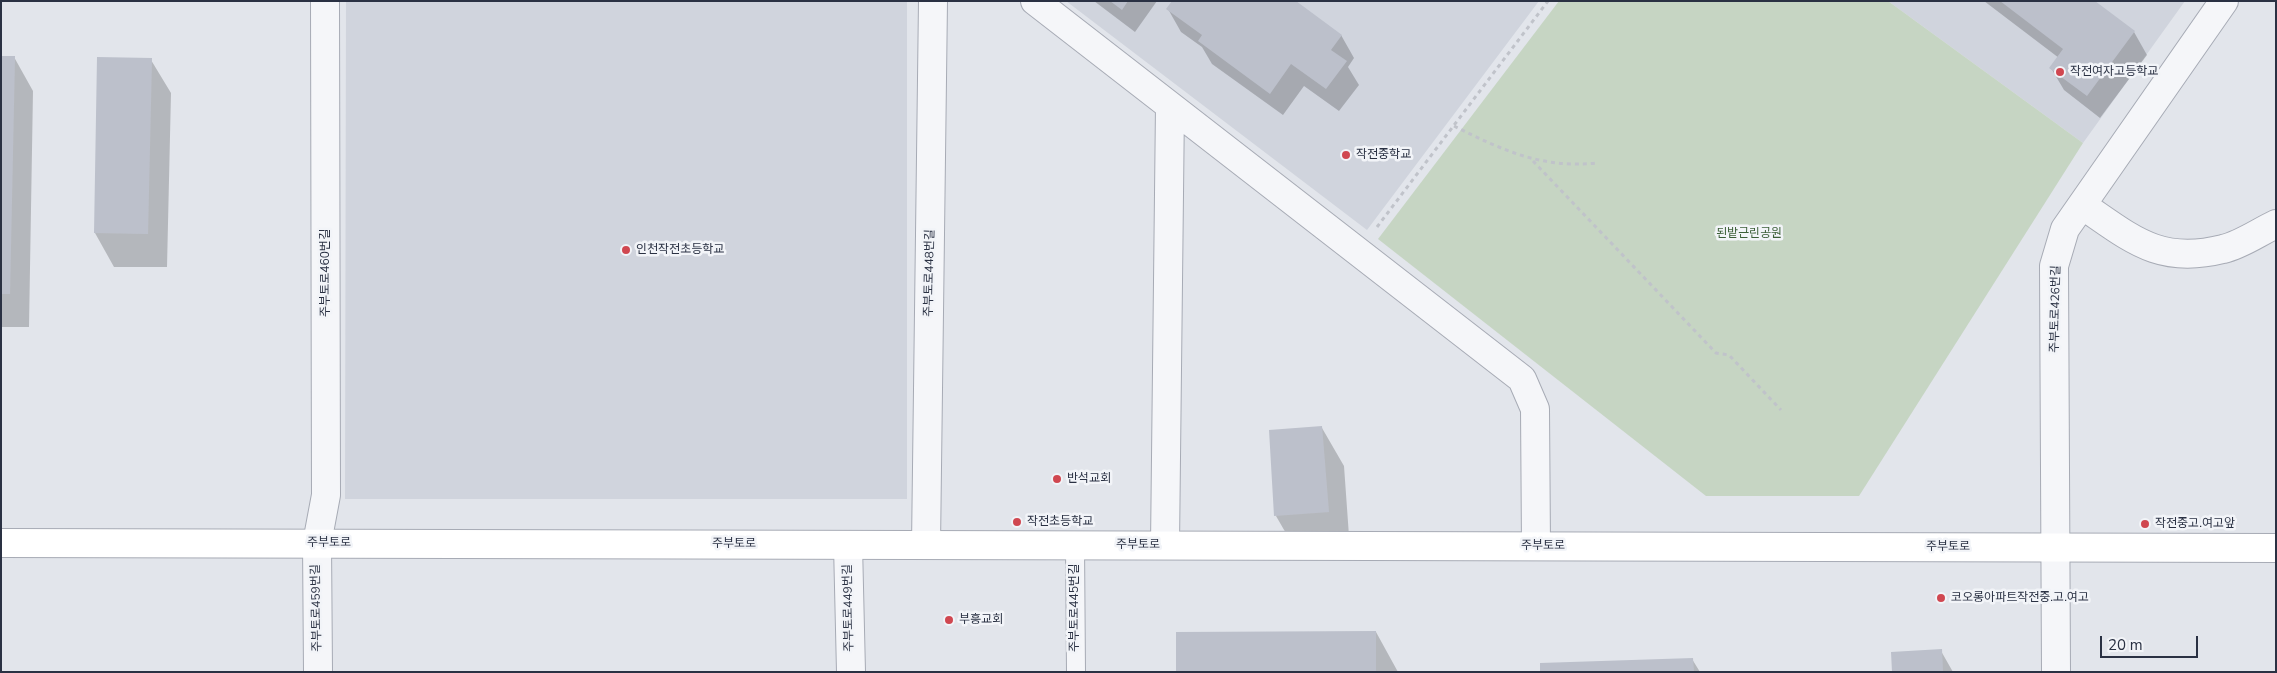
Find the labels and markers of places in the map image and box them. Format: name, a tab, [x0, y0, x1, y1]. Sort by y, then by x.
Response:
place label: 작전여자고등학교	[2070, 65, 2158, 79]
marker: 작전여자고등학교	[2054, 66, 2066, 78]
place label: 작전중학교	[1356, 148, 1411, 162]
marker: 작전중학교	[1340, 149, 1352, 161]
place label: 인천작전초등학교	[636, 243, 724, 257]
marker: 인천작전초등학교	[620, 244, 632, 256]
place label: 반석교회	[1067, 472, 1111, 486]
marker: 반석교회	[1051, 473, 1063, 485]
place label: 작전초등학교	[1027, 515, 1093, 529]
marker: 작전초등학교	[1011, 516, 1023, 528]
place label: 작전중고.여고앞	[2155, 517, 2235, 531]
marker: 작전중고.여고앞	[2139, 518, 2151, 530]
place label: 코오롱아파트작전중.고.여고	[1951, 591, 2089, 605]
marker: 코오롱아파트작전중.고.여고	[1935, 592, 1947, 604]
place label: 부흥교회	[959, 613, 1003, 627]
marker: 부흥교회	[943, 614, 955, 626]

